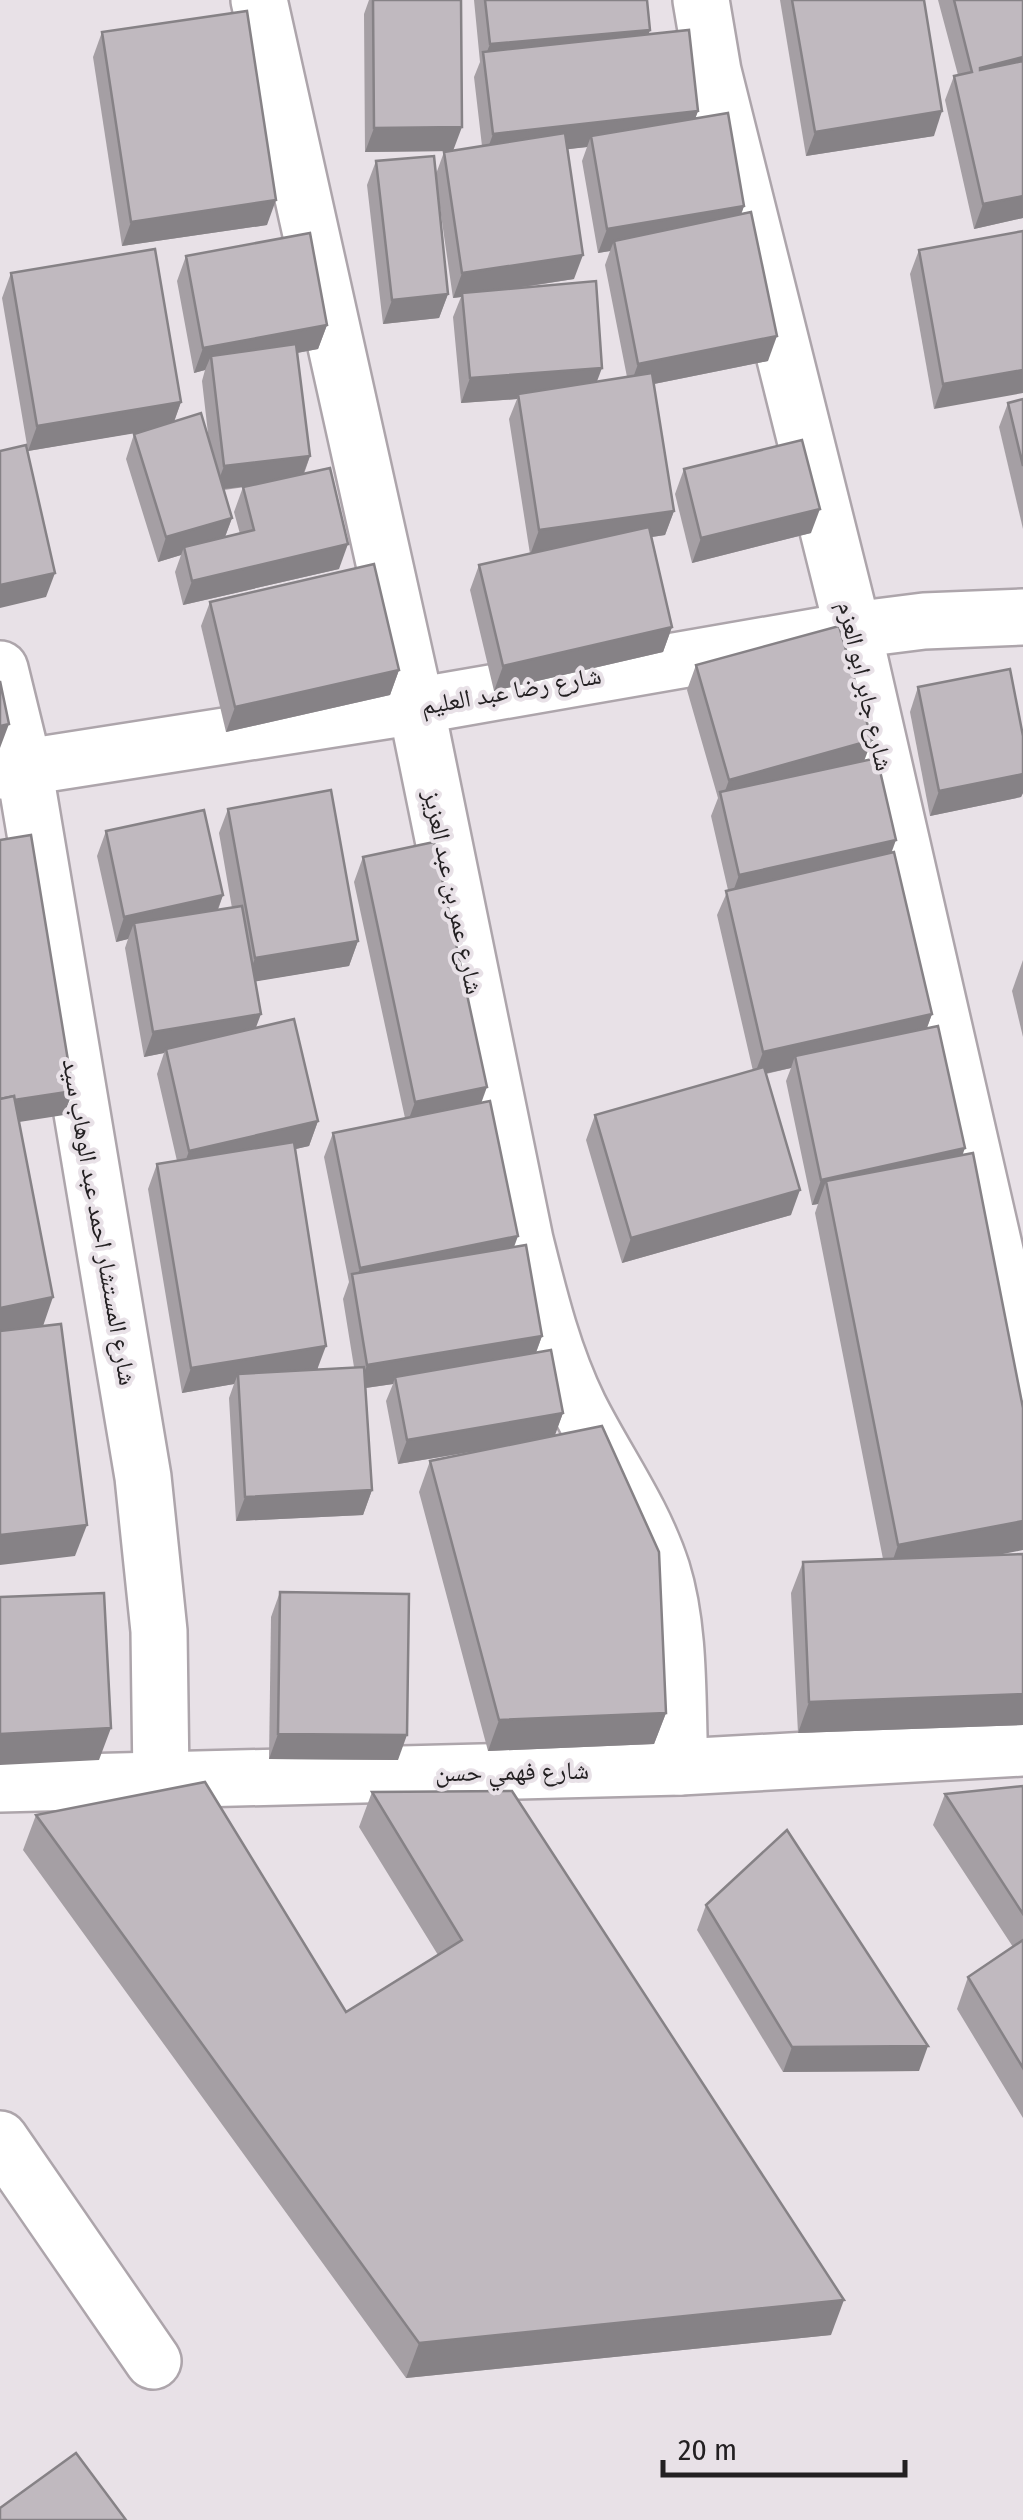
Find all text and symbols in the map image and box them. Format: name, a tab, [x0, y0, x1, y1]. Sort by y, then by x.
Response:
street label: شارع جابر ابو العزم	[830, 599, 899, 774]
street label: شارع رضا عبد العليم	[419, 660, 604, 723]
street label: شارع عمر بن عبد العزيز	[417, 787, 489, 997]
street label: شارع المستشار احمد عبد الوهاب سيد	[56, 1057, 143, 1388]
street label: شارع فهمي حسن	[435, 1756, 589, 1793]
scale bar	[663, 2415, 906, 2477]
text: 20 m	[678, 2432, 737, 2468]

